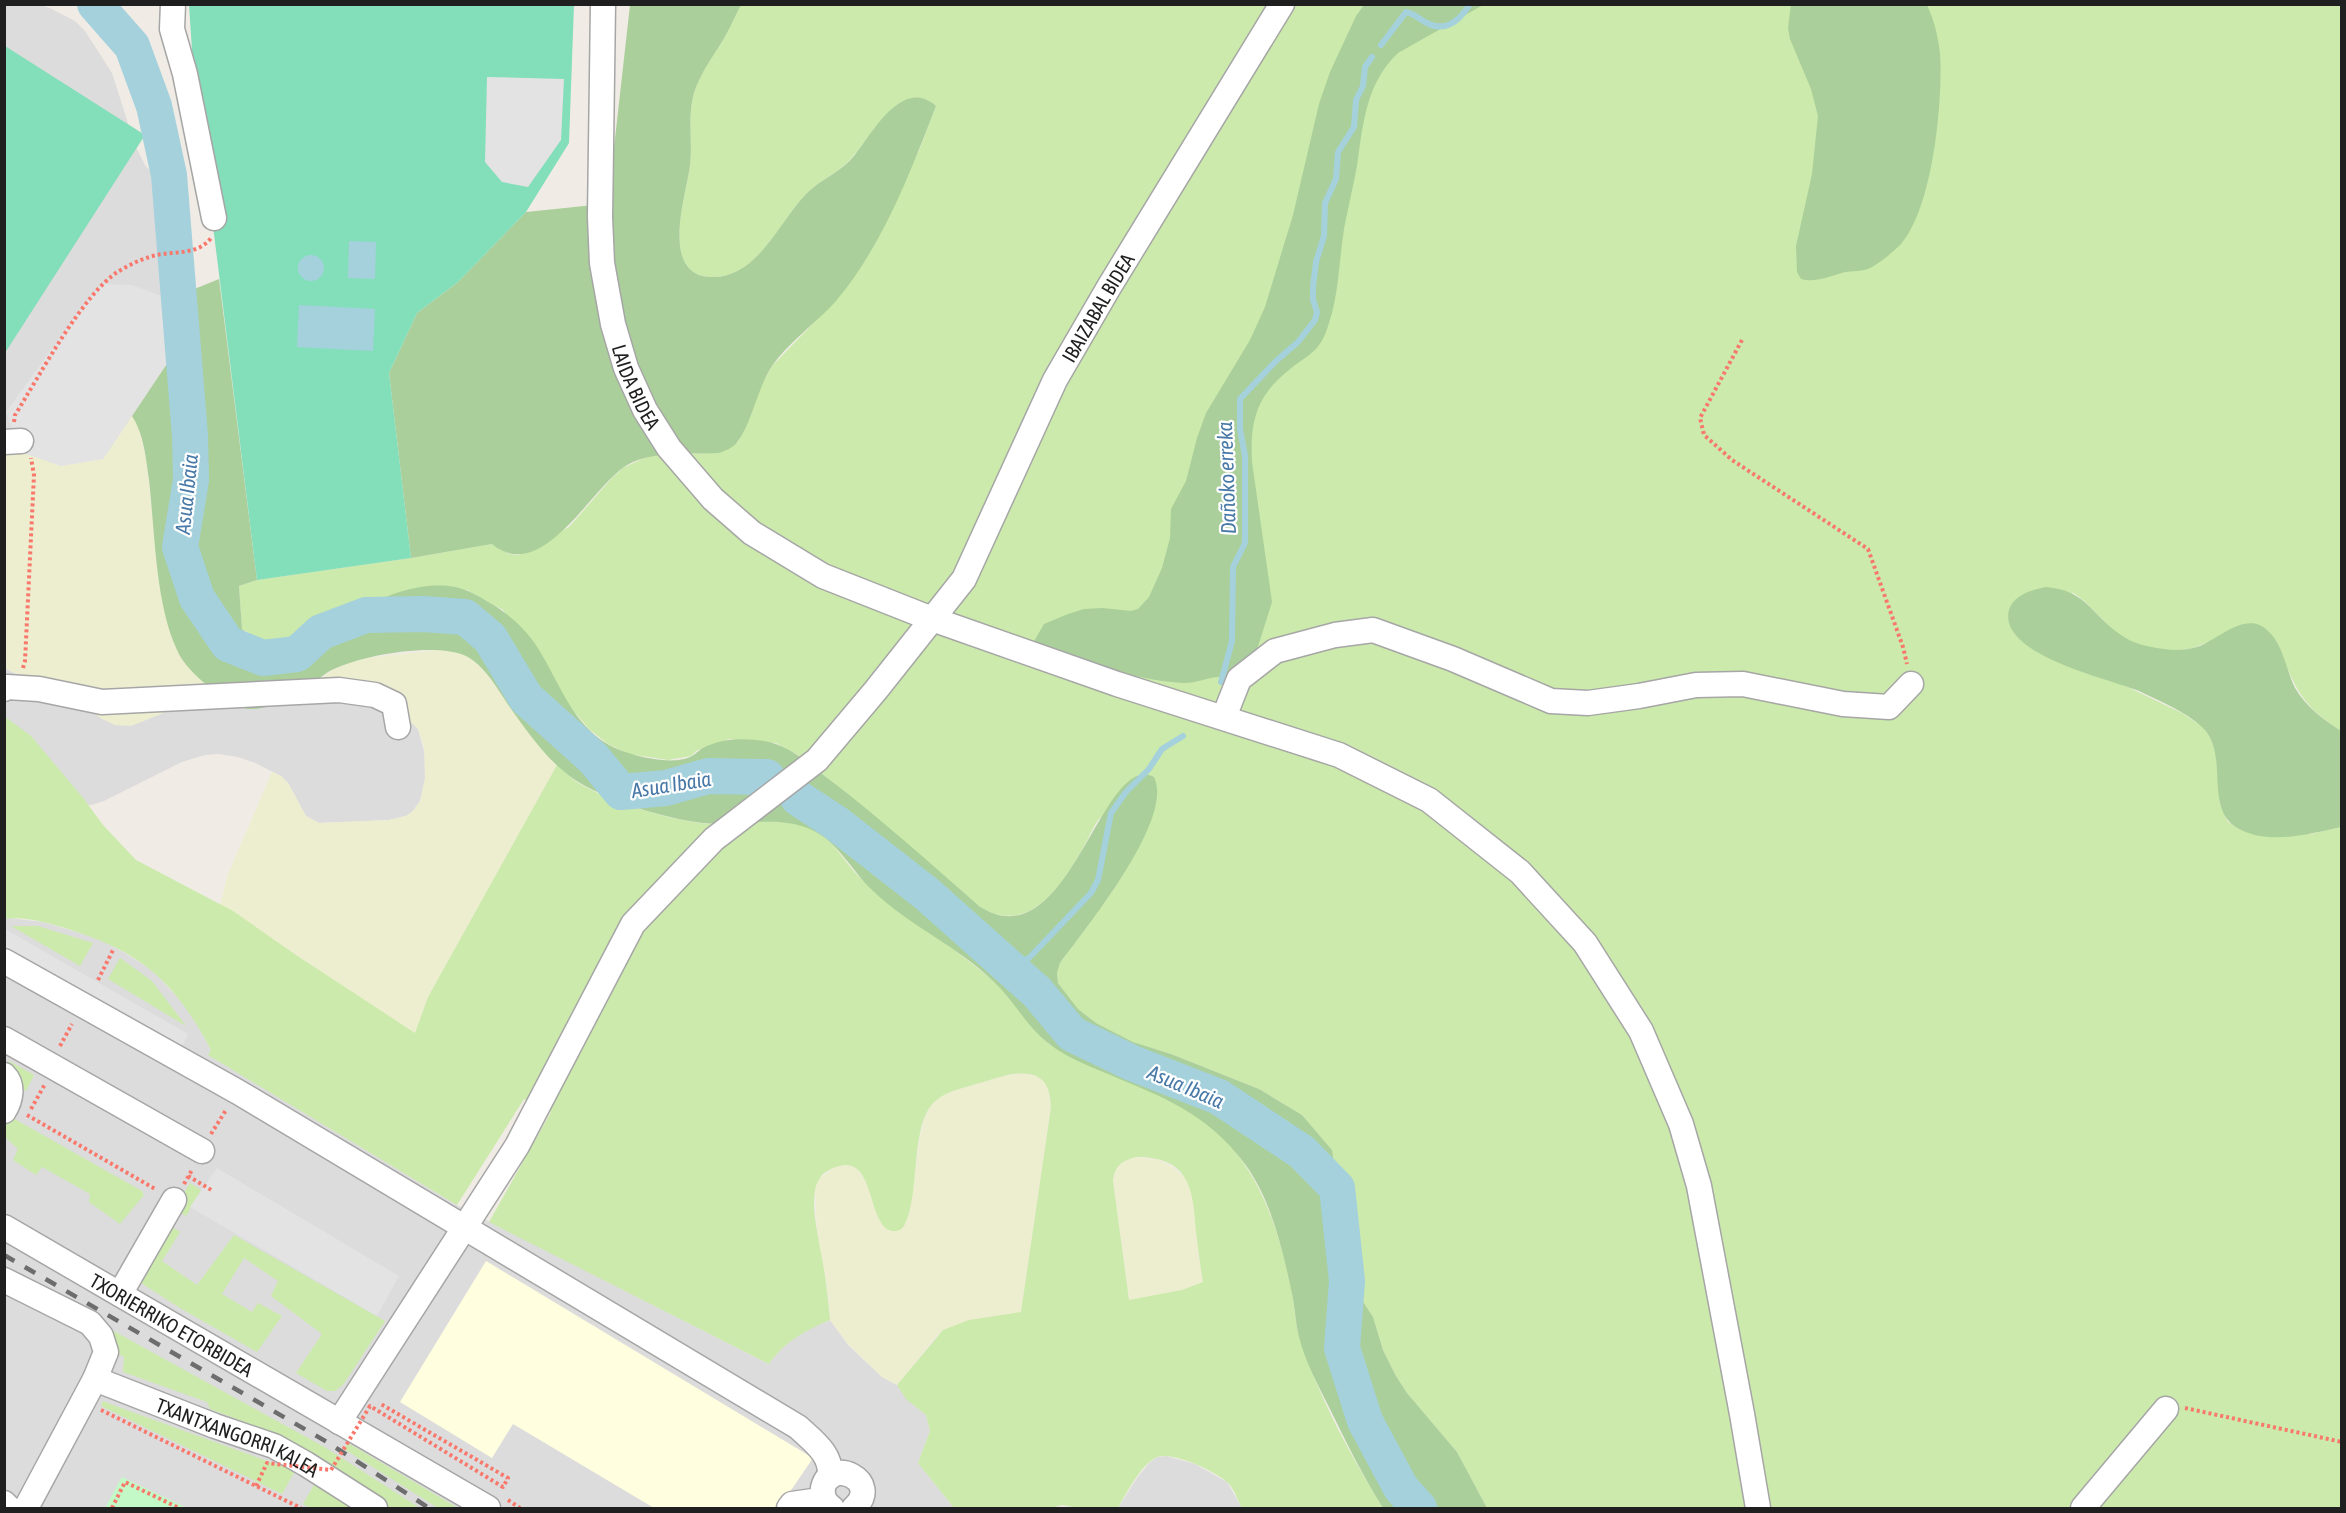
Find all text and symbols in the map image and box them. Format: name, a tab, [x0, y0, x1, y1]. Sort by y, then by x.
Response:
street label: IBAIZABAL BIDEA	[1056, 249, 1138, 366]
street label: LAIDA BIDEA	[608, 342, 666, 433]
water label: Dañoko erreka	[1212, 421, 1240, 535]
water label: Asua Ibaia	[170, 453, 202, 536]
water label: Asua Ibaia	[629, 766, 713, 802]
water label: Asua Ibaia	[1143, 1059, 1228, 1113]
street label: TXORIERRIKO ETORBIDEA	[86, 1268, 257, 1381]
street label: TXANTXANGORRI KALEA	[153, 1393, 324, 1481]

